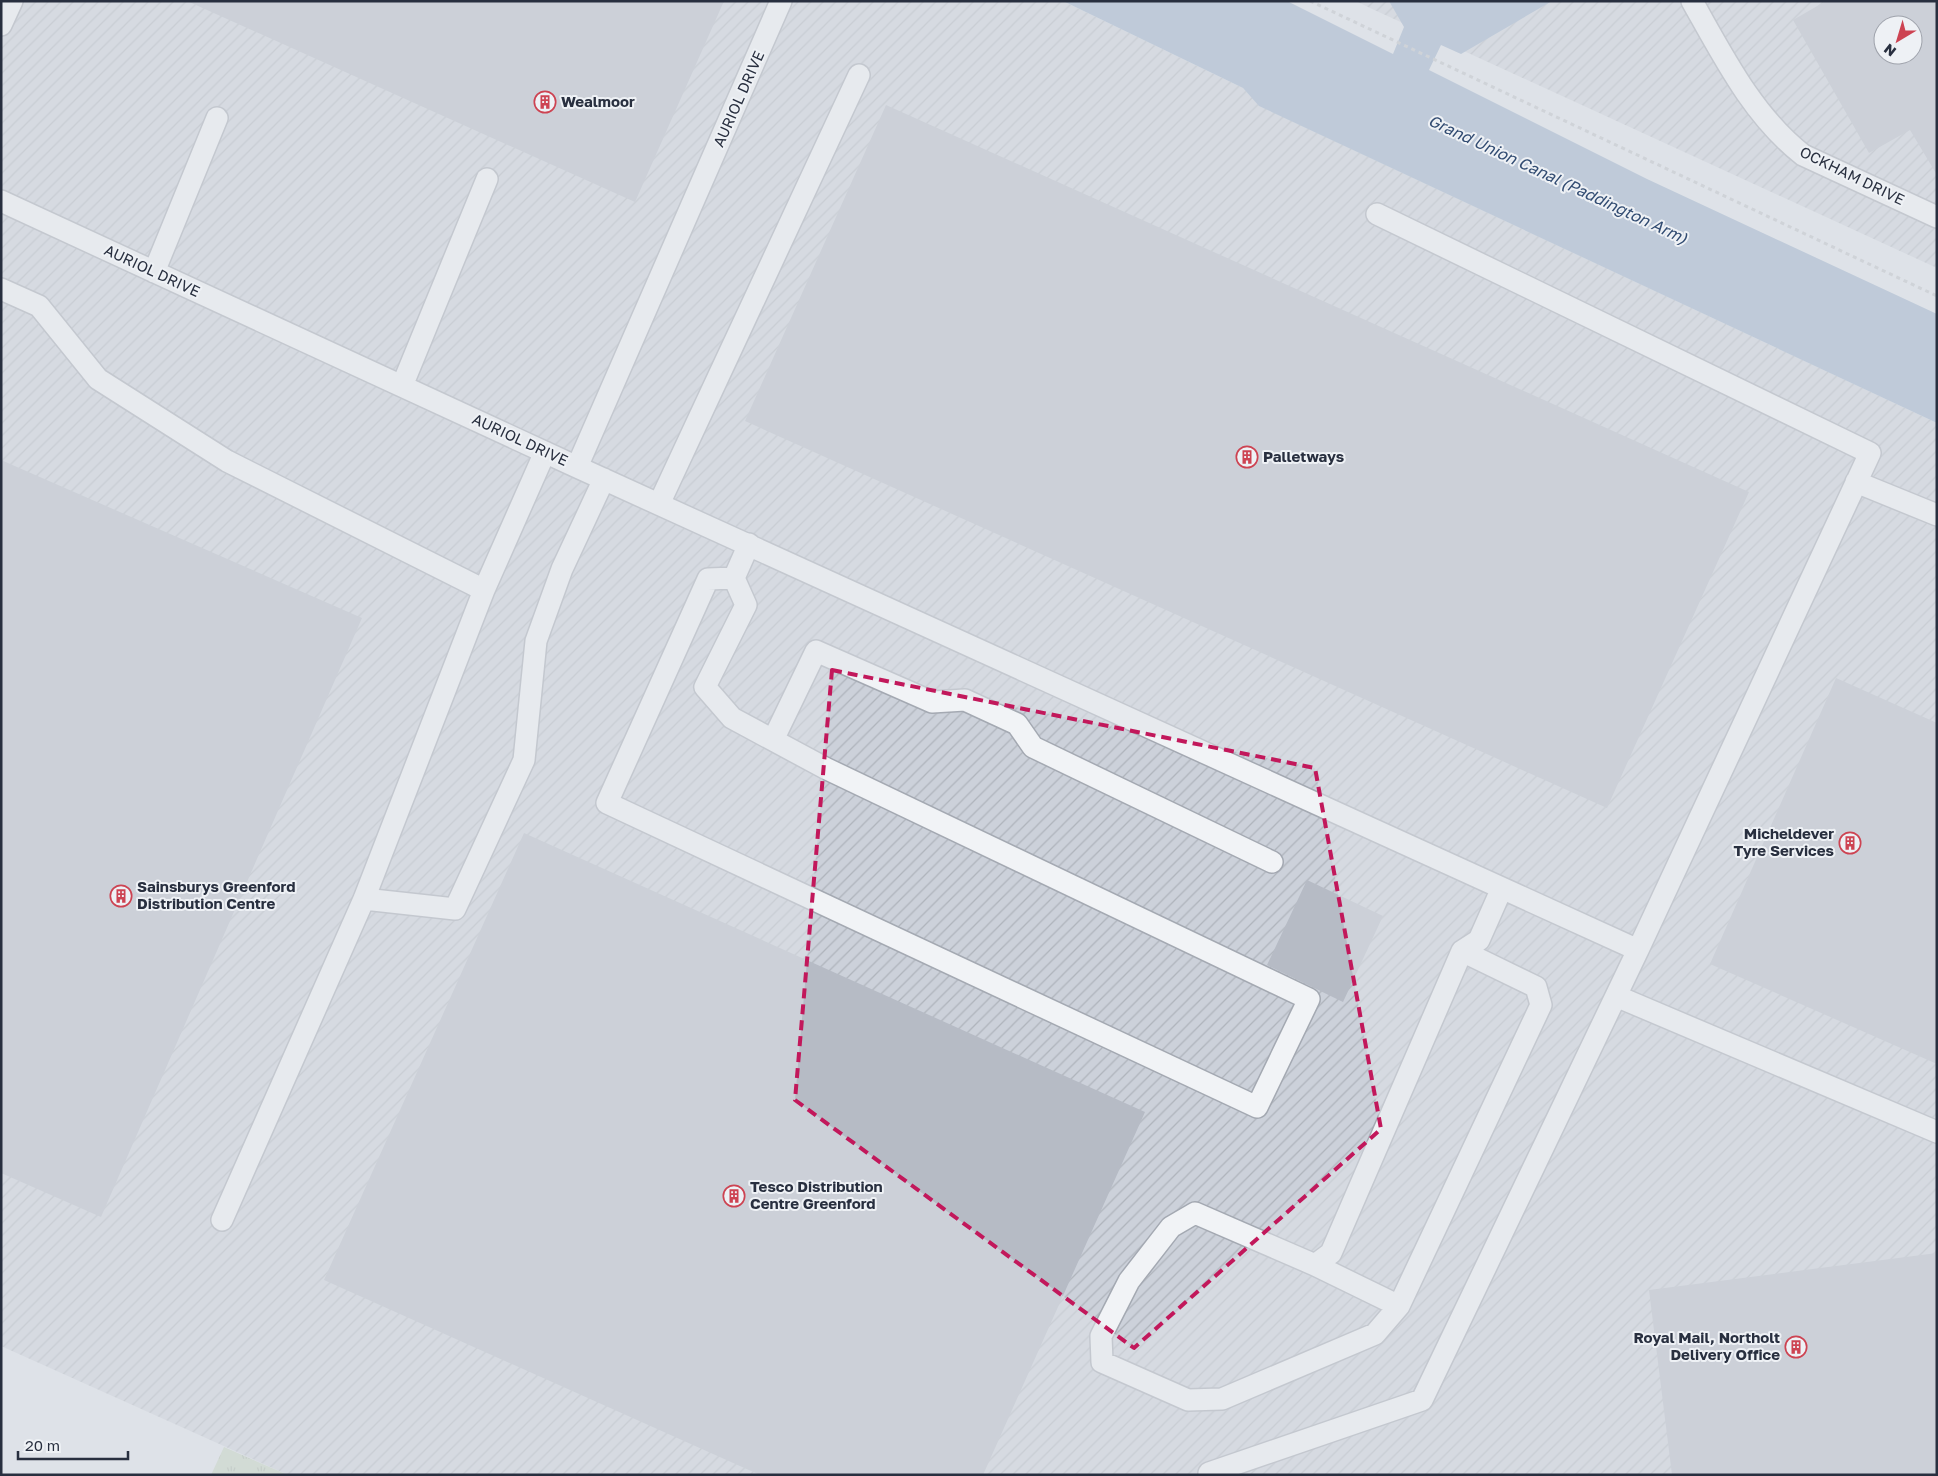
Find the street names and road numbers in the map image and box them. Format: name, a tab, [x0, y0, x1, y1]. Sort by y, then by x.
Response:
street label: AURIOL DRIVE	[709, 48, 767, 150]
street label: OCKHAM DRIVE	[1797, 142, 1908, 208]
street label: AURIOL DRIVE	[102, 240, 203, 300]
street label: AURIOL DRIVE	[470, 409, 571, 469]

